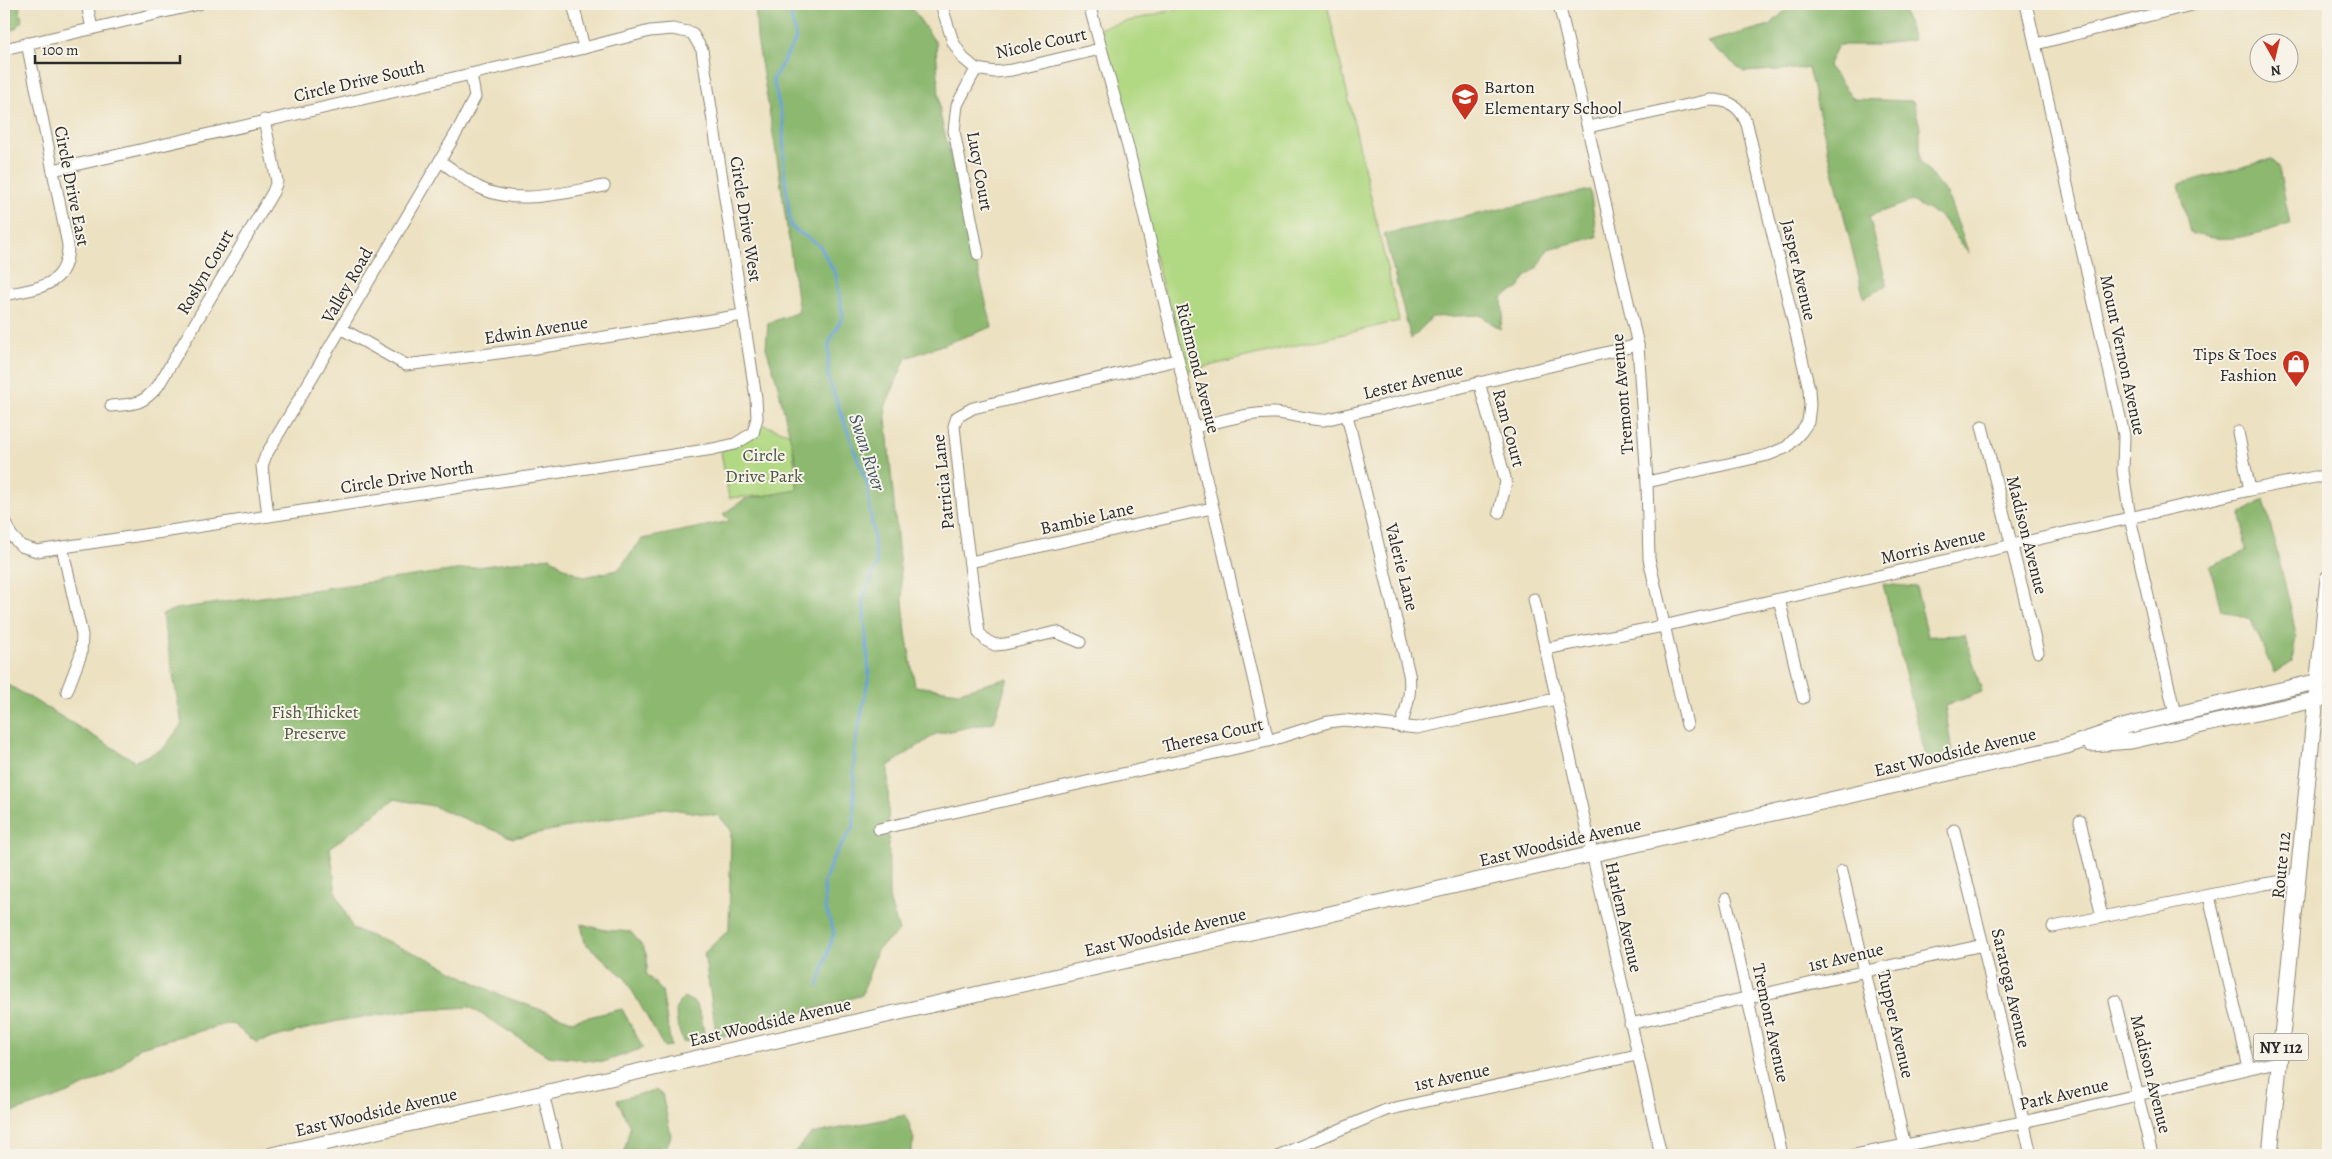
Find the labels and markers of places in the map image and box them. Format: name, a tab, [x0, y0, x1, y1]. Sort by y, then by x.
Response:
place label: Barton Elementary School	[1484, 75, 1622, 120]
school or university icon: Barton Elementary School	[1450, 82, 1480, 121]
place label: Tips & Toes Fashion	[2193, 342, 2277, 387]
shop icon: Tips & Toes Fashion	[2281, 349, 2311, 388]

